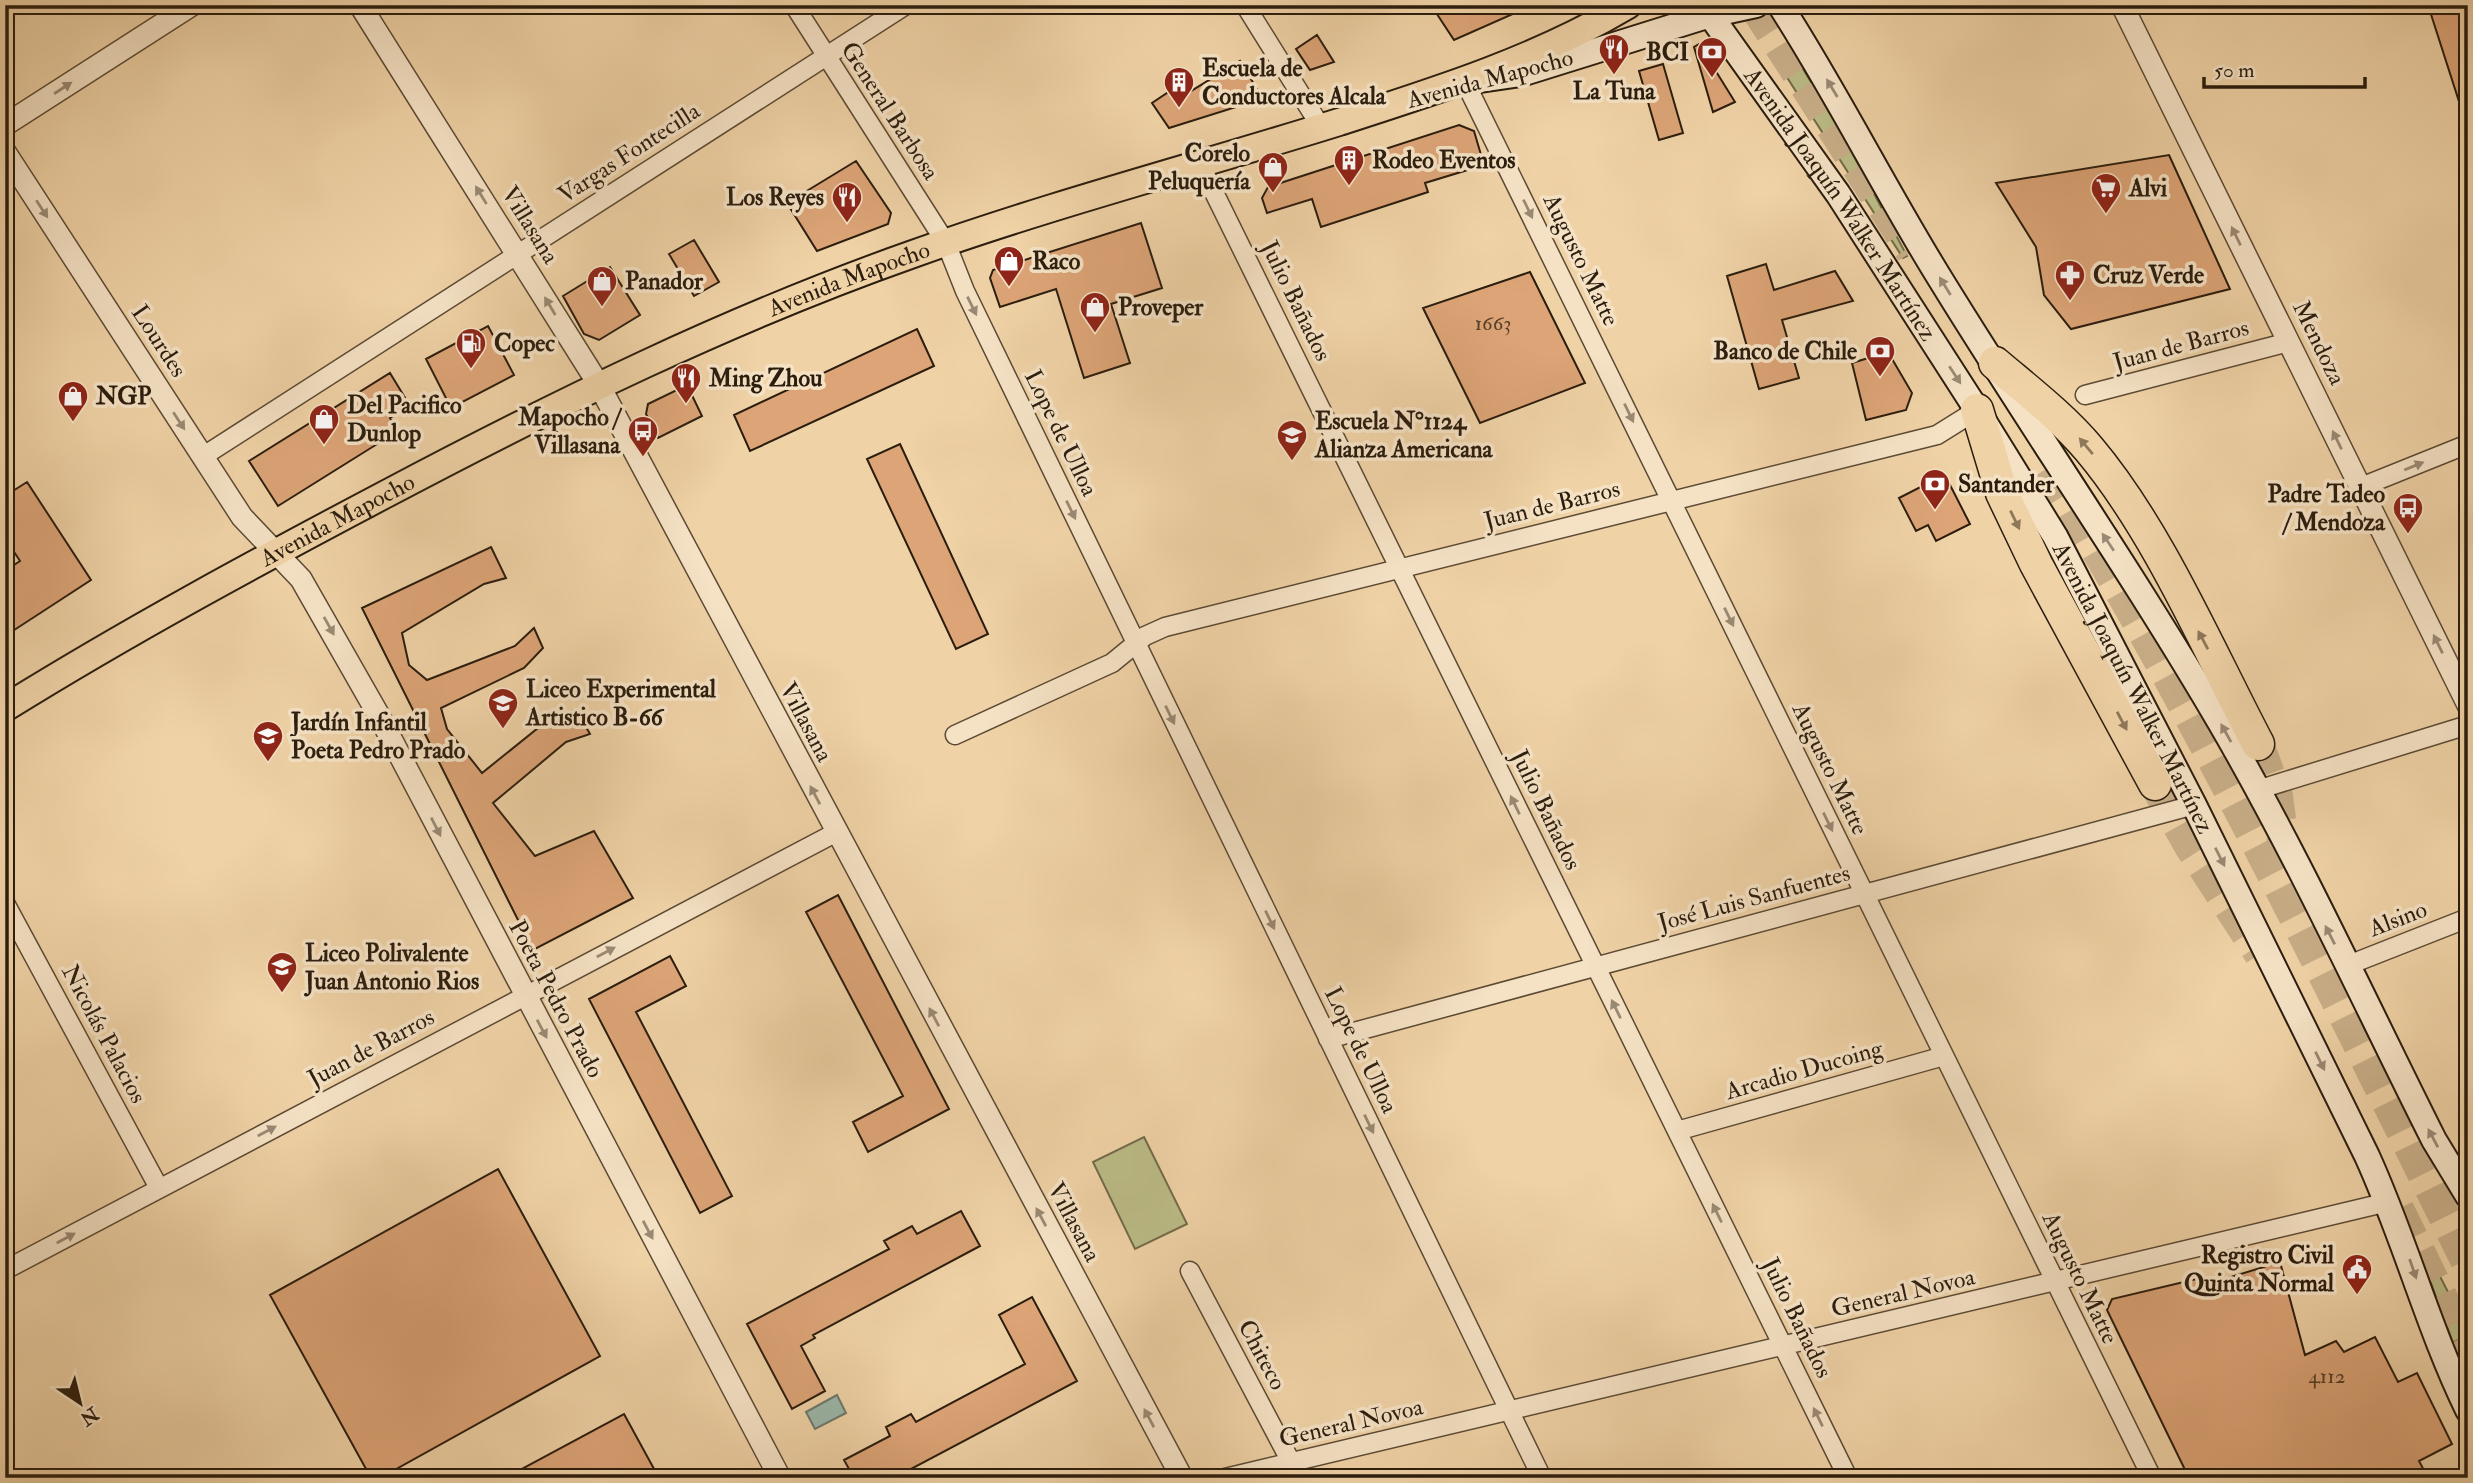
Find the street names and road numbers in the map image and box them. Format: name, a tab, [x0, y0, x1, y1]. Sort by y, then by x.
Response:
street label: General Barbosa	[834, 36, 947, 187]
street label: Avenida Mapocho	[1403, 42, 1576, 116]
street label: Avenida Joaquín Walker Martínez	[1736, 61, 1944, 347]
street label: Vargas Fontecilla	[552, 95, 707, 210]
street label: Villasana	[494, 180, 566, 271]
street label: Augusto Matte	[1535, 188, 1626, 331]
street label: Avenida Mapocho	[762, 234, 934, 324]
street label: Julio Bañados	[1253, 235, 1338, 366]
street label: Mendoza	[2285, 296, 2353, 391]
street label: Lourdes	[124, 299, 194, 383]
street label: Juan de Barros	[2109, 312, 2252, 378]
street label: Lope de Ulloa	[1017, 365, 1105, 502]
street label: Avenida Mapocho	[254, 466, 420, 574]
street label: Juan de Barros	[1480, 473, 1623, 537]
street label: Avenida Joaquín Walker Martínez	[2045, 536, 2221, 839]
street label: Villasana	[772, 677, 840, 768]
street label: Augusto Matte	[1784, 697, 1875, 840]
street label: Julio Bañados	[1503, 744, 1588, 875]
street label: José Luis Sanfuentes	[1654, 857, 1853, 939]
street label: Alsino	[2364, 894, 2432, 945]
street label: Poeta Pedro Prado	[501, 915, 611, 1083]
street label: Nicolás Palacios	[54, 959, 154, 1109]
street label: Lope de Ulloa	[1317, 982, 1405, 1119]
street label: Juan de Barros	[301, 1002, 440, 1095]
street label: Arcadio Ducoing	[1721, 1032, 1887, 1107]
street label: Villasana	[1040, 1177, 1108, 1268]
street label: Augusto Matte	[2034, 1206, 2125, 1349]
street label: Julio Bañados	[1754, 1252, 1839, 1383]
street label: General Novoa	[1828, 1261, 1979, 1325]
street label: Chiteco	[1231, 1314, 1293, 1396]
street label: General Novoa	[1276, 1391, 1427, 1455]

